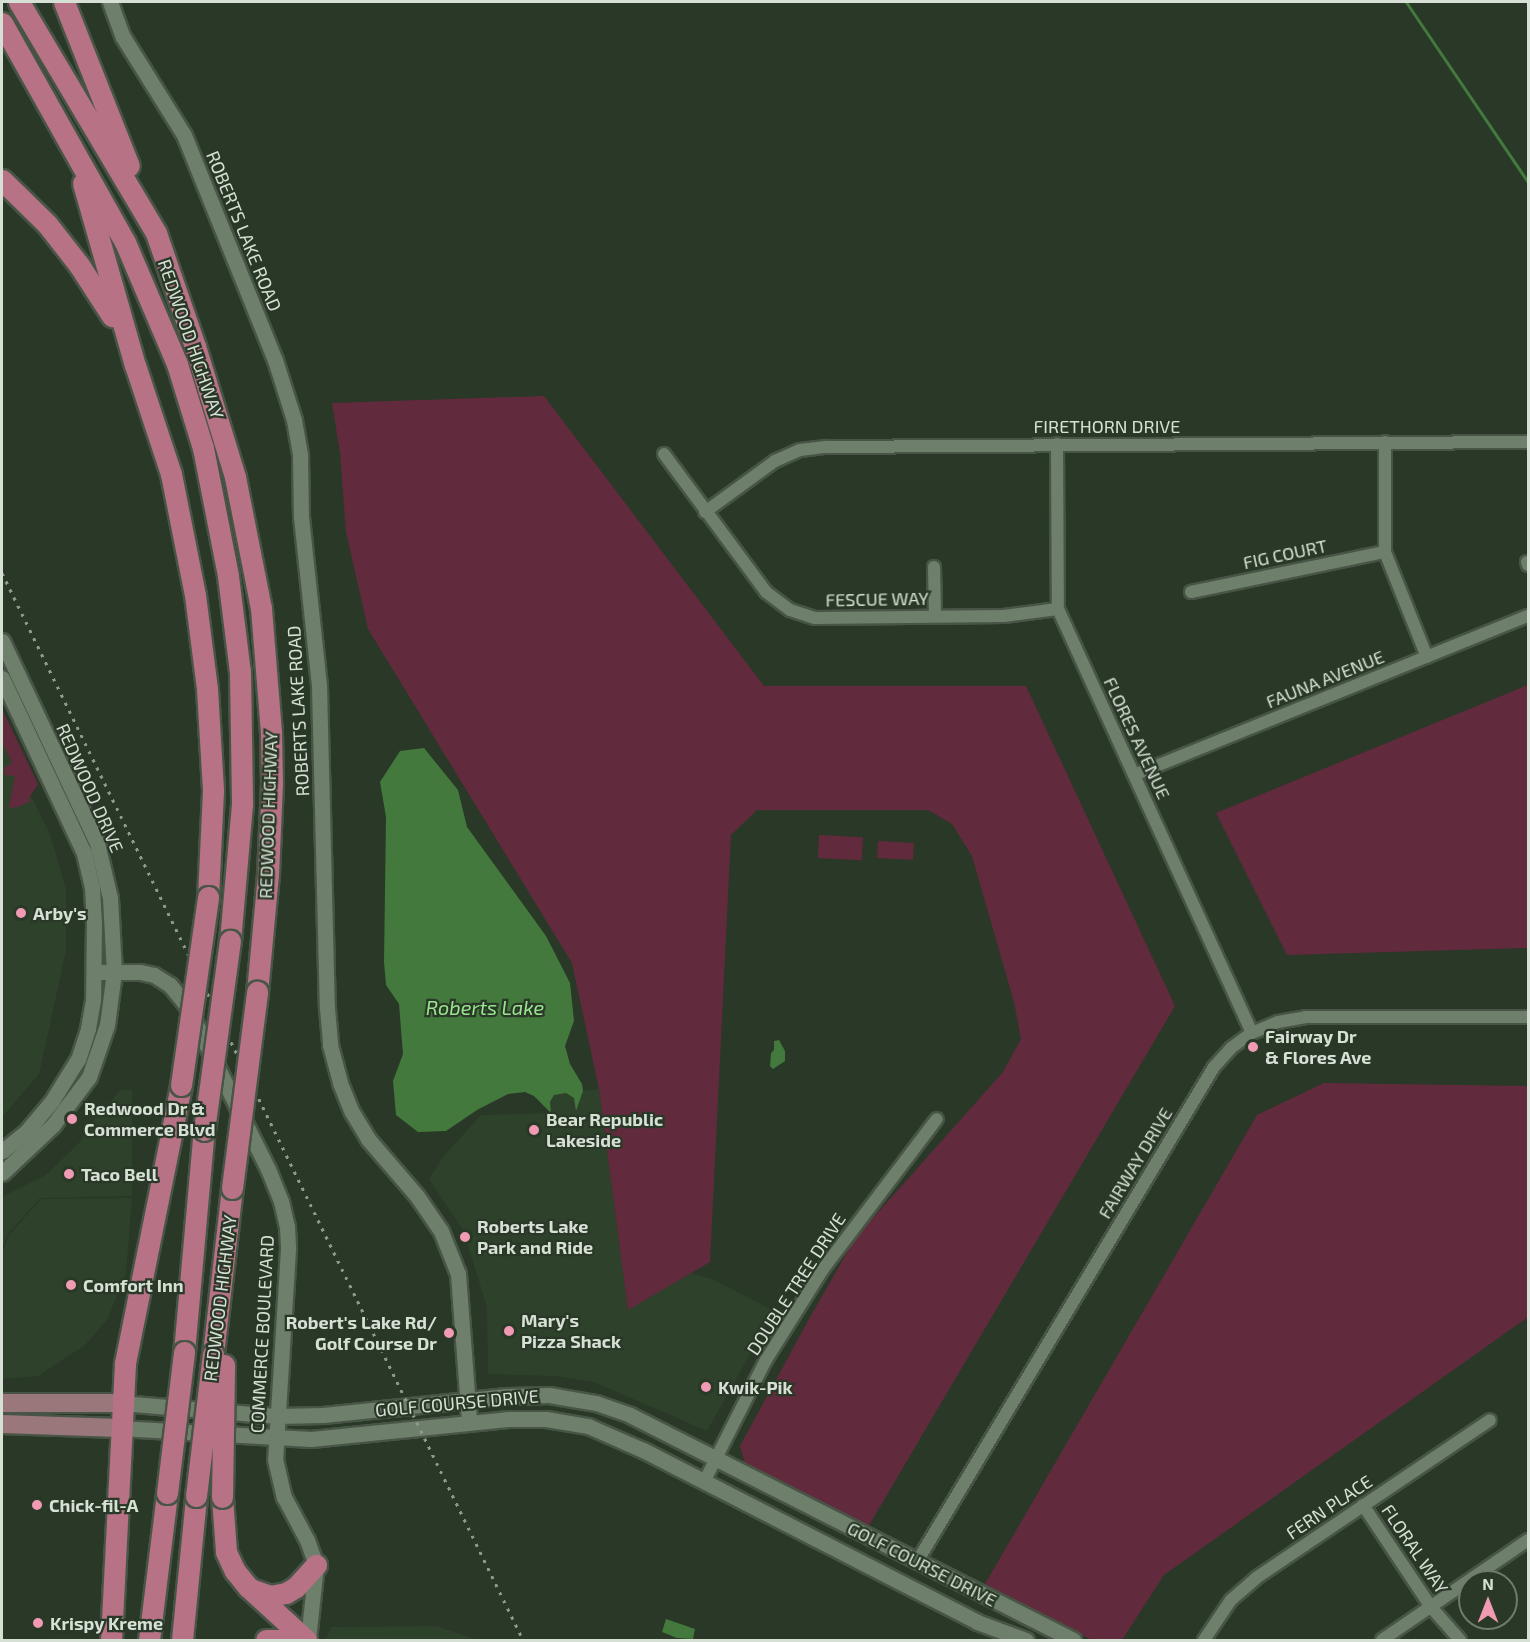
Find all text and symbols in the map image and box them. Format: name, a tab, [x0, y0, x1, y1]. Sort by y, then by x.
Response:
street label: ROBERTS LAKE ROAD	[202, 148, 286, 314]
street label: REDWOOD HIGHWAY	[154, 256, 228, 422]
street label: FIRETHORN DRIVE	[1034, 415, 1180, 437]
street label: FIG COURT	[1241, 535, 1329, 573]
street label: FESCUE WAY	[825, 587, 929, 611]
street label: ROBERTS LAKE ROAD	[283, 625, 313, 797]
street label: FAUNA AVENUE	[1262, 645, 1388, 713]
street label: FLORES AVENUE	[1099, 673, 1175, 803]
street label: REDWOOD DRIVE	[52, 720, 128, 856]
street label: REDWOOD HIGHWAY	[254, 731, 282, 899]
place label: Arby's	[33, 902, 87, 924]
marker: Arby's	[14, 906, 28, 920]
water label: Roberts Lake	[426, 995, 544, 1019]
place label: Fairway Dr & Flores Ave	[1265, 1026, 1372, 1068]
marker: Fairway Dr & Flores Ave	[1246, 1040, 1260, 1054]
place label: Redwood Dr & Commerce Blvd	[84, 1098, 215, 1140]
street label: FAIRWAY DRIVE	[1093, 1104, 1177, 1222]
place label: Bear Republic Lakeside	[546, 1109, 663, 1152]
marker: Redwood Dr & Commerce Blvd	[65, 1112, 79, 1126]
marker: Bear Republic Lakeside	[527, 1123, 541, 1137]
place label: Taco Bell	[81, 1163, 158, 1185]
marker: Taco Bell	[62, 1167, 76, 1181]
street label: DOUBLE TREE DRIVE	[742, 1209, 850, 1359]
street label: REDWOOD HIGHWAY	[199, 1214, 241, 1382]
place label: Roberts Lake Park and Ride	[477, 1216, 593, 1258]
marker: Roberts Lake Park and Ride	[458, 1230, 472, 1244]
street label: COMMERCE BOULEVARD	[246, 1234, 278, 1434]
place label: Comfort Inn	[83, 1274, 184, 1296]
marker: Comfort Inn	[64, 1278, 78, 1292]
place label: Mary's Pizza Shack	[521, 1310, 621, 1352]
place label: Robert's Lake Rd/ Golf Course Dr	[286, 1312, 437, 1354]
marker: Mary's Pizza Shack	[502, 1324, 516, 1338]
marker: Robert's Lake Rd/ Golf Course Dr	[442, 1326, 456, 1340]
place label: Kwik-Pik	[718, 1376, 793, 1398]
marker: Kwik-Pik	[699, 1380, 713, 1394]
street label: GOLF COURSE DRIVE	[374, 1385, 540, 1421]
street label: FERN PLACE	[1282, 1470, 1376, 1544]
place label: Chick-fil-A	[49, 1494, 138, 1516]
marker: Chick-fil-A	[30, 1498, 44, 1512]
street label: FLORAL WAY	[1377, 1500, 1453, 1598]
street label: GOLF COURSE DRIVE	[844, 1517, 1000, 1611]
north arrow	[1458, 1570, 1518, 1630]
text: N	[1482, 1574, 1494, 1593]
place label: Krispy Kreme	[50, 1612, 163, 1634]
marker: Krispy Kreme	[31, 1616, 45, 1630]

